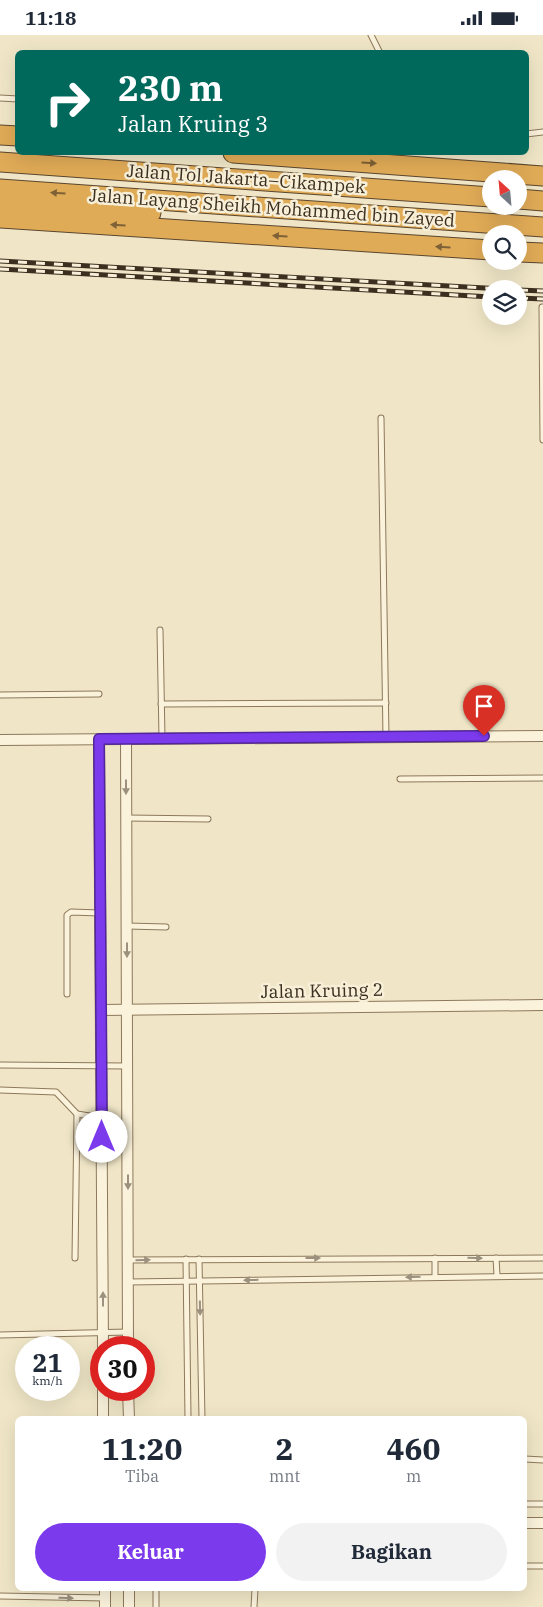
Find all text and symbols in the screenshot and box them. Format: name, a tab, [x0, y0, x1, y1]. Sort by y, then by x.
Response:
text: 11:18	[25, 6, 76, 30]
text: 230 m	[118, 65, 223, 111]
icon: right	[35, 70, 100, 135]
text: Jalan Kruing 3	[118, 109, 268, 138]
street label: Jalan Tol Jakarta–Cikampek	[126, 159, 367, 198]
one-way arrow	[361, 159, 377, 167]
north arrow	[482, 170, 528, 215]
map controls	[482, 170, 527, 325]
street label: Jalan Layang Sheikh Mohammed bin Zayed	[88, 183, 456, 232]
one-way arrow	[50, 189, 66, 197]
one-way arrow	[110, 221, 126, 229]
button: search	[482, 225, 527, 270]
one-way arrow	[272, 232, 288, 240]
one-way arrow	[434, 242, 450, 250]
button: layers	[482, 280, 527, 325]
pin	[463, 685, 505, 736]
icon: arrive	[470, 692, 498, 720]
one-way arrow	[122, 780, 130, 796]
one-way arrow	[123, 942, 131, 958]
street label: Jalan Kruing 2	[260, 978, 384, 1003]
position arrow	[75, 1110, 127, 1162]
one-way arrow	[124, 1175, 132, 1191]
one-way arrow	[305, 1254, 321, 1262]
one-way arrow	[467, 1254, 483, 1262]
one-way arrow	[136, 1255, 152, 1263]
one-way arrow	[405, 1273, 421, 1281]
one-way arrow	[242, 1276, 258, 1284]
one-way arrow	[99, 1291, 107, 1307]
one-way arrow	[196, 1300, 204, 1316]
speed limit sign: 30	[90, 1336, 155, 1401]
text: 21	[32, 1346, 63, 1379]
text: km/h	[32, 1373, 63, 1388]
text: 11:20	[101, 1429, 183, 1468]
text: 2	[276, 1429, 294, 1468]
text: 460	[387, 1429, 441, 1468]
text: Tiba	[125, 1466, 159, 1486]
text: mnt	[269, 1466, 300, 1486]
text: m	[406, 1466, 421, 1486]
button: Keluar	[35, 1523, 266, 1581]
button: Bagikan	[276, 1523, 507, 1581]
one-way arrow	[58, 1594, 74, 1602]

